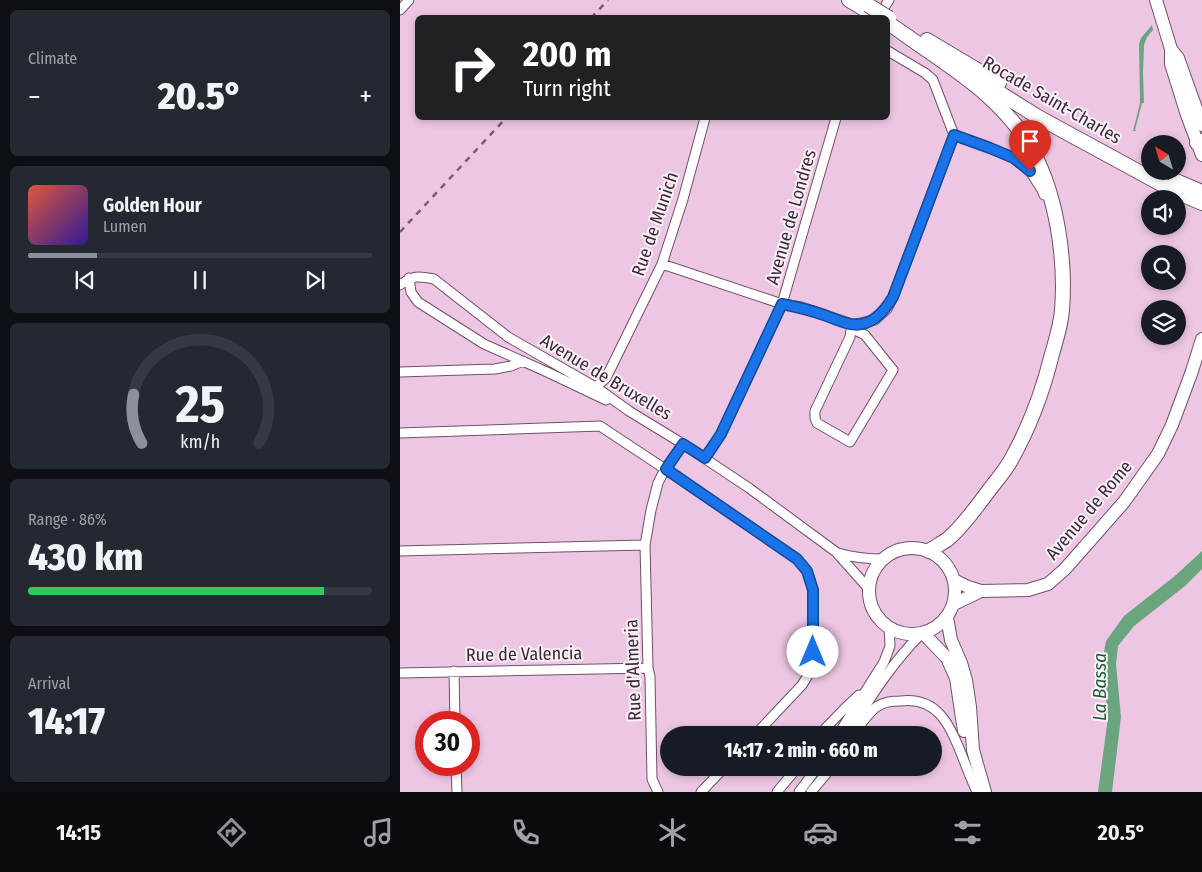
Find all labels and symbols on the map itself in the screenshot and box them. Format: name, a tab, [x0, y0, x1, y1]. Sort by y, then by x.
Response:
street label: Rocade Saint-Charles	[979, 51, 1126, 149]
pin	[1009, 120, 1051, 171]
north arrow	[1141, 135, 1186, 180]
street label: Avenue de Londres	[761, 147, 821, 287]
street label: Rue de Munich	[627, 169, 683, 279]
street label: Avenue de Bruxelles	[536, 329, 676, 425]
street label: Avenue de Rome	[1041, 456, 1137, 564]
street label: Rue d'Almeria	[620, 619, 646, 721]
position arrow	[786, 625, 838, 677]
street label: Rue de Valencia	[466, 642, 583, 666]
water label: La Bassa	[1088, 653, 1111, 721]
speed limit sign: 30	[415, 711, 480, 776]

